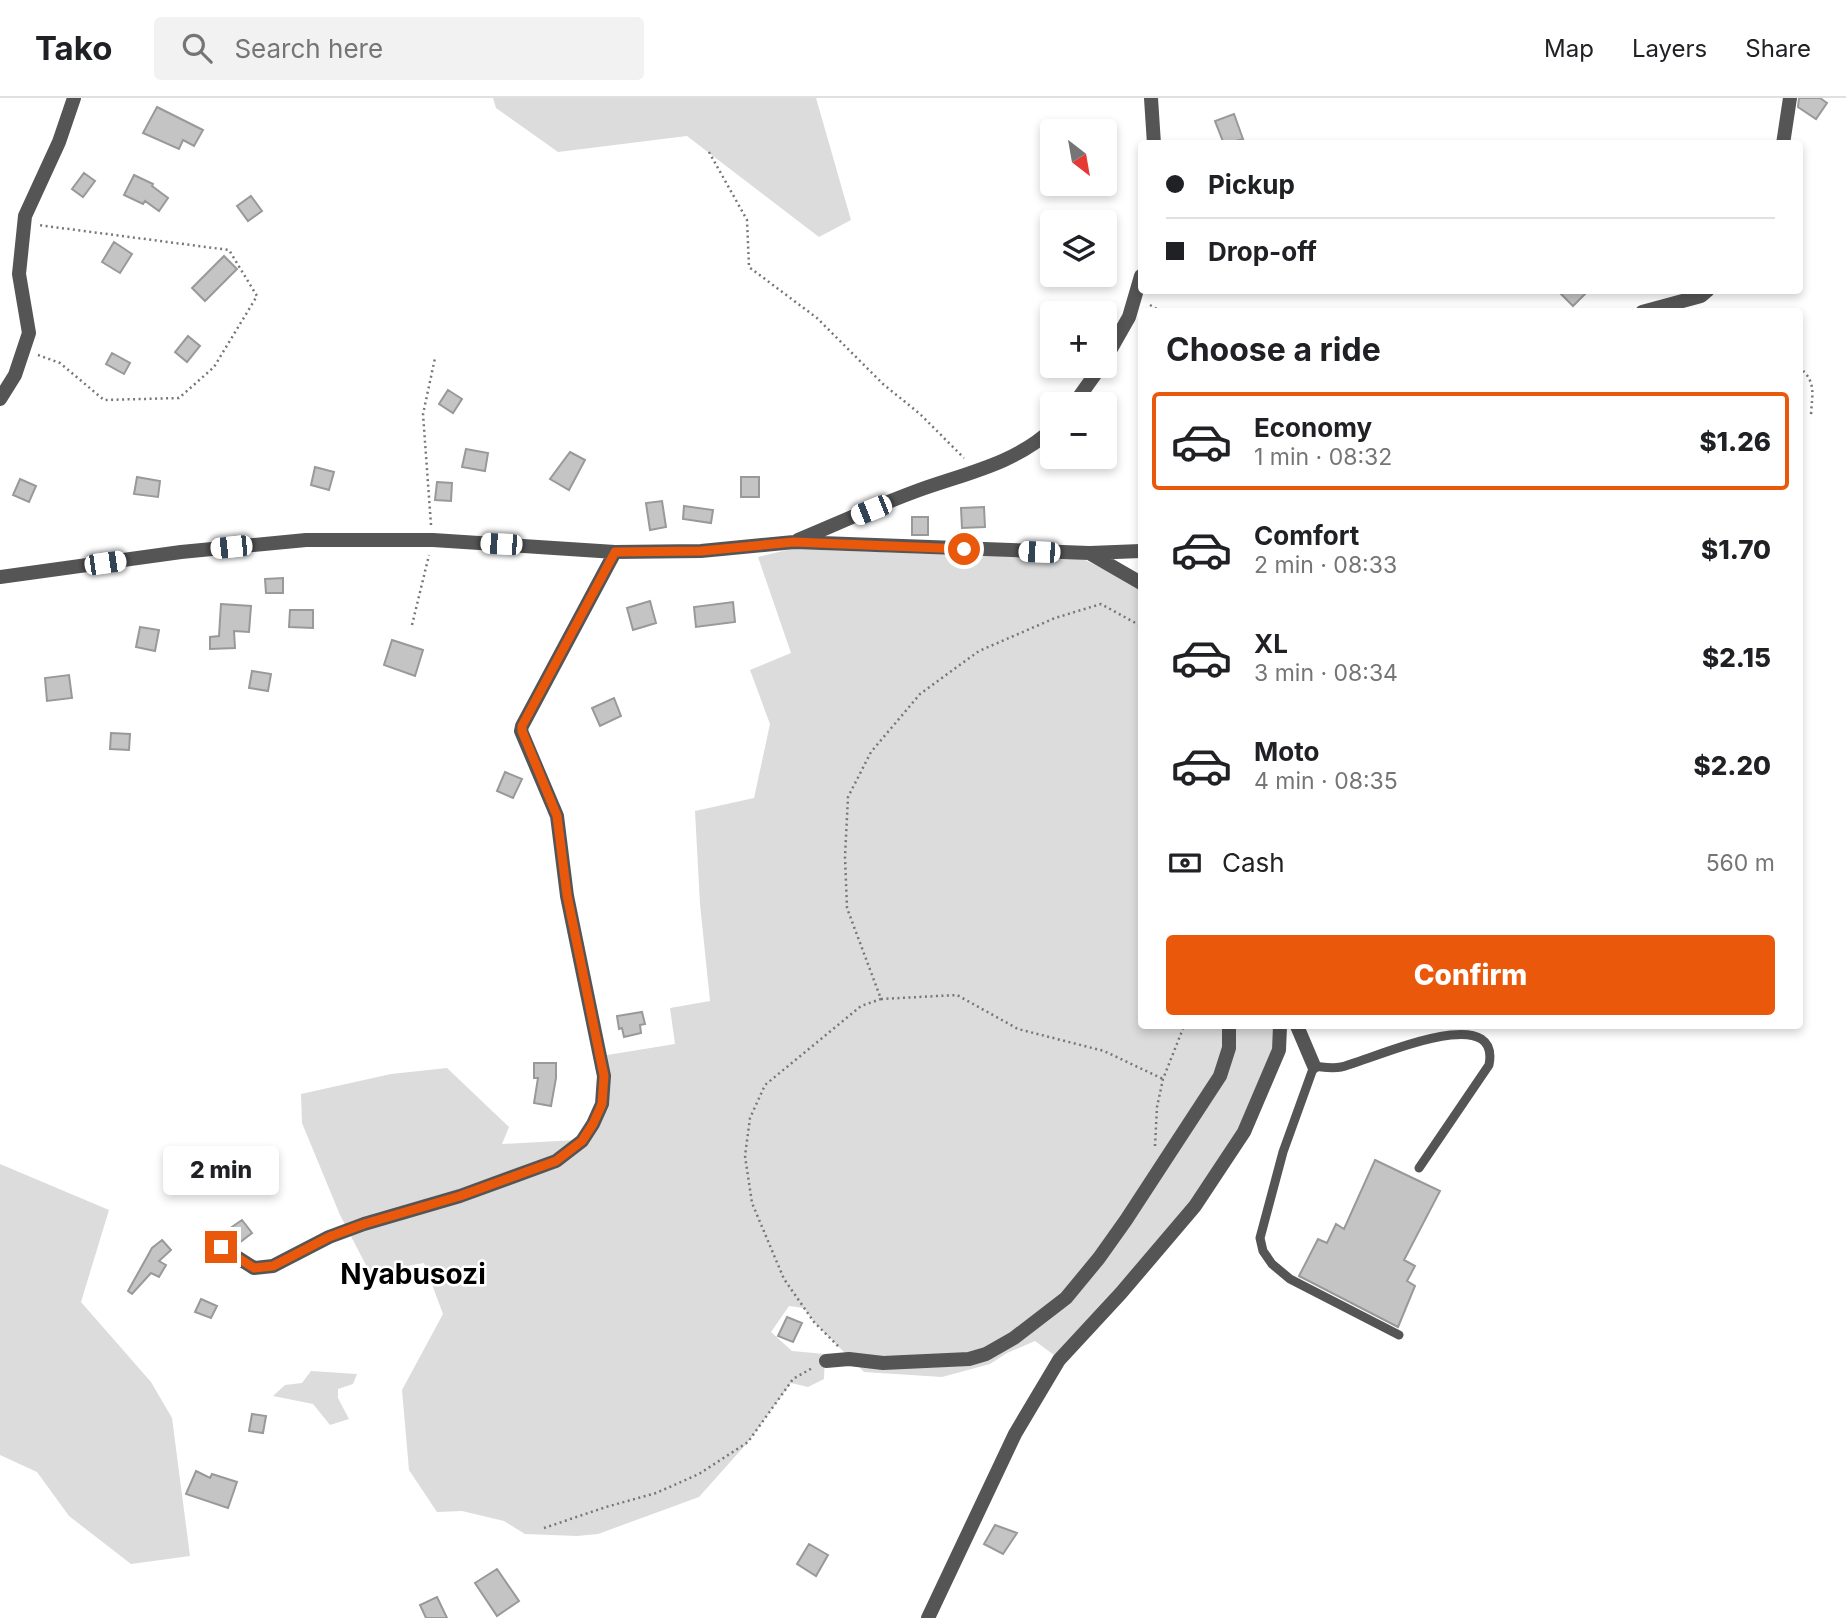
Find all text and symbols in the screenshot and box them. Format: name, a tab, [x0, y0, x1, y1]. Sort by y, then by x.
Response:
search box	[154, 17, 644, 80]
text: Tako	[35, 28, 112, 68]
icon: search	[178, 29, 216, 67]
text: Search here	[234, 33, 383, 64]
text: Map	[1544, 34, 1594, 63]
text: Layers	[1632, 34, 1707, 63]
text: Share	[1745, 34, 1811, 63]
north arrow	[1040, 119, 1116, 196]
map controls	[1040, 119, 1117, 469]
text: Pickup	[1208, 169, 1295, 200]
button: layers	[1040, 210, 1117, 287]
text: Drop-off	[1208, 236, 1317, 267]
button: +	[1040, 301, 1117, 378]
text: Choose a ride	[1166, 330, 1381, 369]
button: −	[1040, 392, 1117, 469]
icon: car	[1170, 410, 1233, 473]
text: Economy	[1254, 412, 1372, 443]
text: $1.26	[1699, 426, 1771, 457]
text: 1 min · 08:32	[1254, 443, 1392, 471]
car	[848, 492, 895, 528]
icon: car	[1170, 518, 1233, 581]
text: Comfort	[1254, 520, 1359, 551]
car	[480, 532, 523, 556]
route start	[948, 533, 980, 565]
car	[210, 534, 253, 560]
text: $1.70	[1701, 534, 1771, 565]
car	[1018, 541, 1061, 563]
car	[83, 550, 128, 576]
text: 2 min · 08:33	[1254, 551, 1397, 579]
icon: car	[1170, 626, 1233, 689]
text: XL	[1254, 628, 1288, 659]
text: $2.15	[1702, 642, 1771, 673]
text: 3 min · 08:34	[1254, 659, 1398, 687]
icon: car	[1170, 734, 1233, 797]
text: Moto	[1254, 736, 1319, 767]
text: $2.20	[1694, 750, 1771, 781]
text: 4 min · 08:35	[1254, 767, 1398, 795]
icon: cash	[1166, 844, 1204, 882]
text: Cash	[1222, 847, 1285, 878]
text: 560 m	[1706, 849, 1775, 877]
button: Confirm	[1166, 935, 1775, 1015]
callout: 2 min	[163, 1146, 279, 1194]
text: 2 min	[190, 1156, 252, 1184]
route end	[205, 1231, 237, 1263]
district label: Nyabusozi	[340, 1257, 486, 1291]

